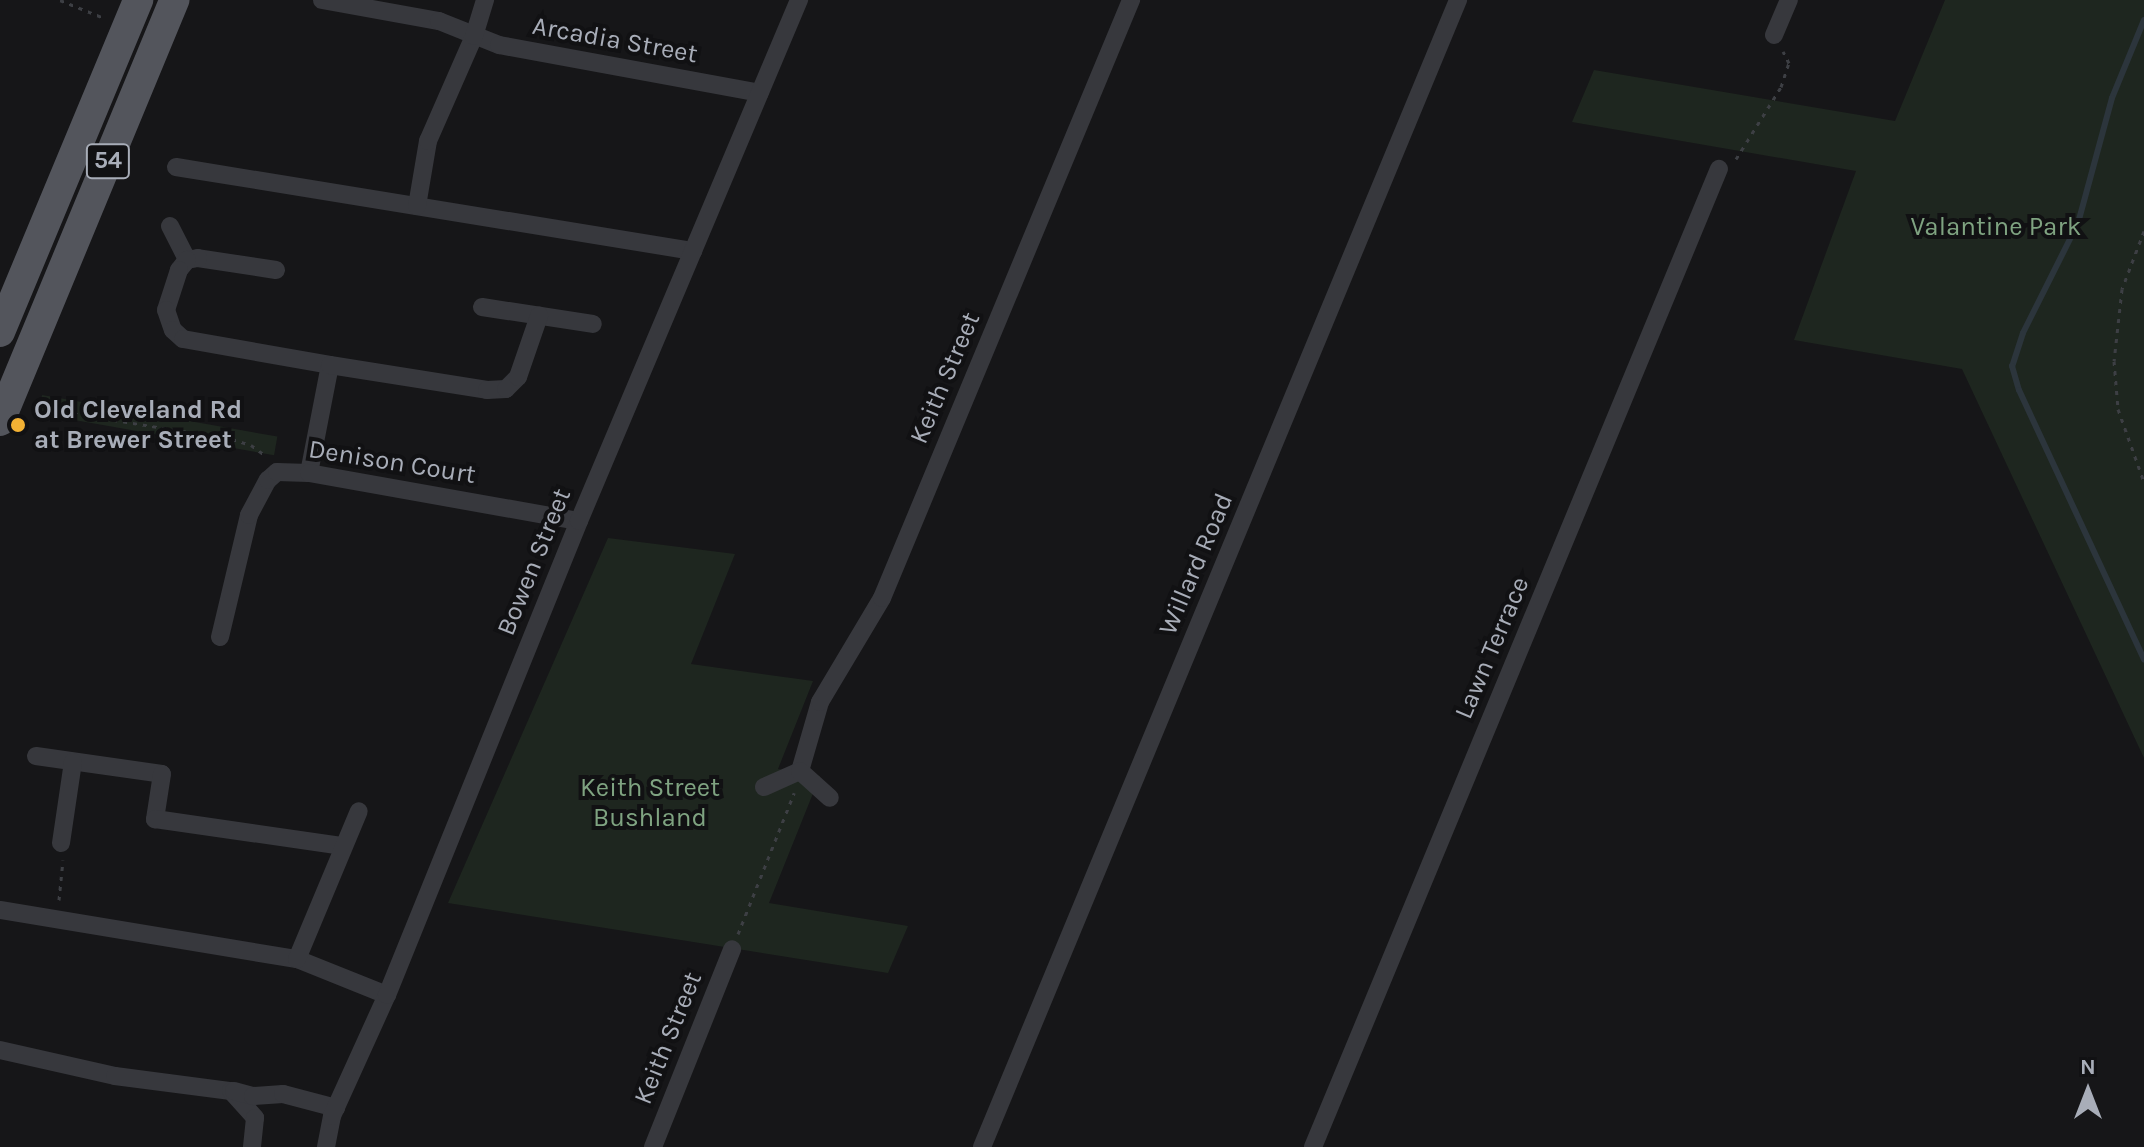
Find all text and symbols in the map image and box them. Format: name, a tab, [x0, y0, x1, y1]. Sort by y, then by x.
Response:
street label: Arcadia Street	[530, 10, 700, 70]
road number: 54	[84, 141, 132, 181]
park label: Valantine Park	[1911, 211, 2081, 243]
street label: Keith Street	[903, 308, 987, 448]
place label: Old Cleveland Rd at Brewer Street	[34, 394, 242, 456]
marker: Old Cleveland Rd at Brewer Street	[9, 416, 27, 434]
street label: Denison Court	[306, 433, 478, 491]
street label: Bowen Street	[490, 484, 578, 640]
street label: Willard Road	[1152, 489, 1240, 639]
street label: Lawn Terrace	[1448, 572, 1536, 724]
park label: Keith Street Bushland	[580, 772, 720, 834]
street label: Keith Street	[627, 967, 709, 1109]
north arrow	[2048, 1051, 2128, 1131]
text: N	[2080, 1054, 2096, 1080]

